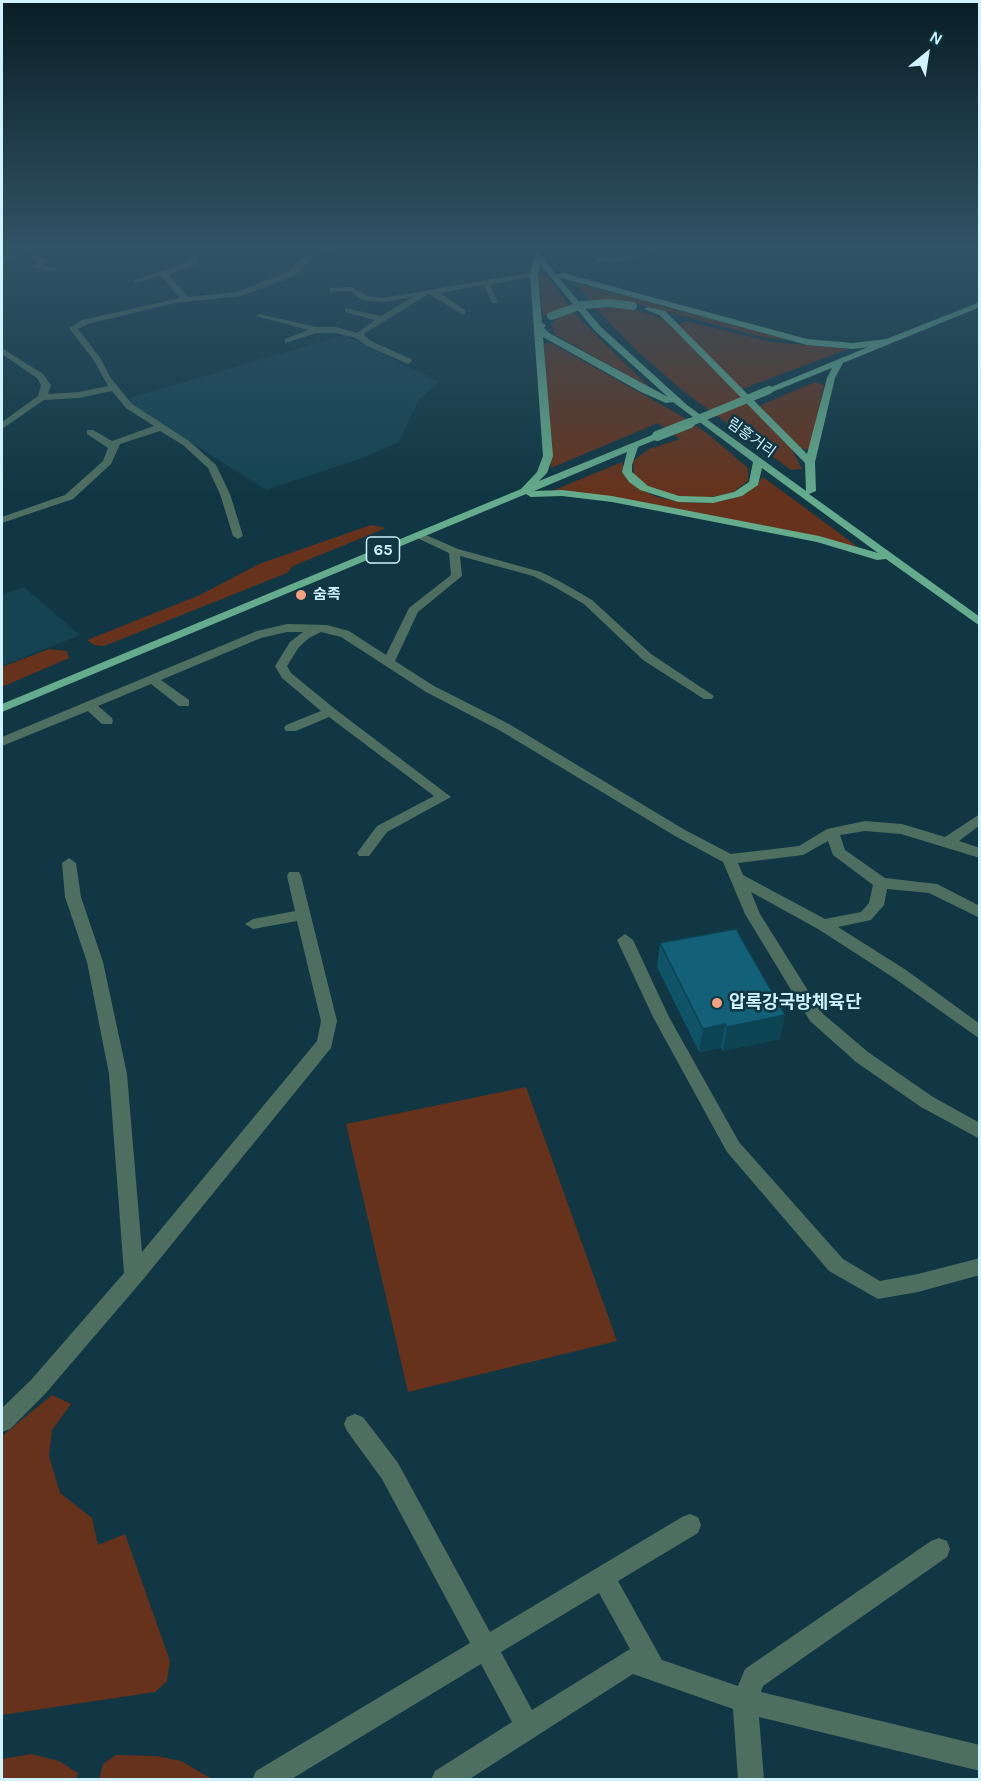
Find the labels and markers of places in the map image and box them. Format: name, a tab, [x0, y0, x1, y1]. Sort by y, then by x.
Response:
place label: 숨족	[313, 586, 341, 604]
marker: 숨족	[294, 588, 308, 602]
place label: 압록강국방체육단	[729, 992, 861, 1014]
marker: 압록강국방체육단	[710, 996, 724, 1010]

